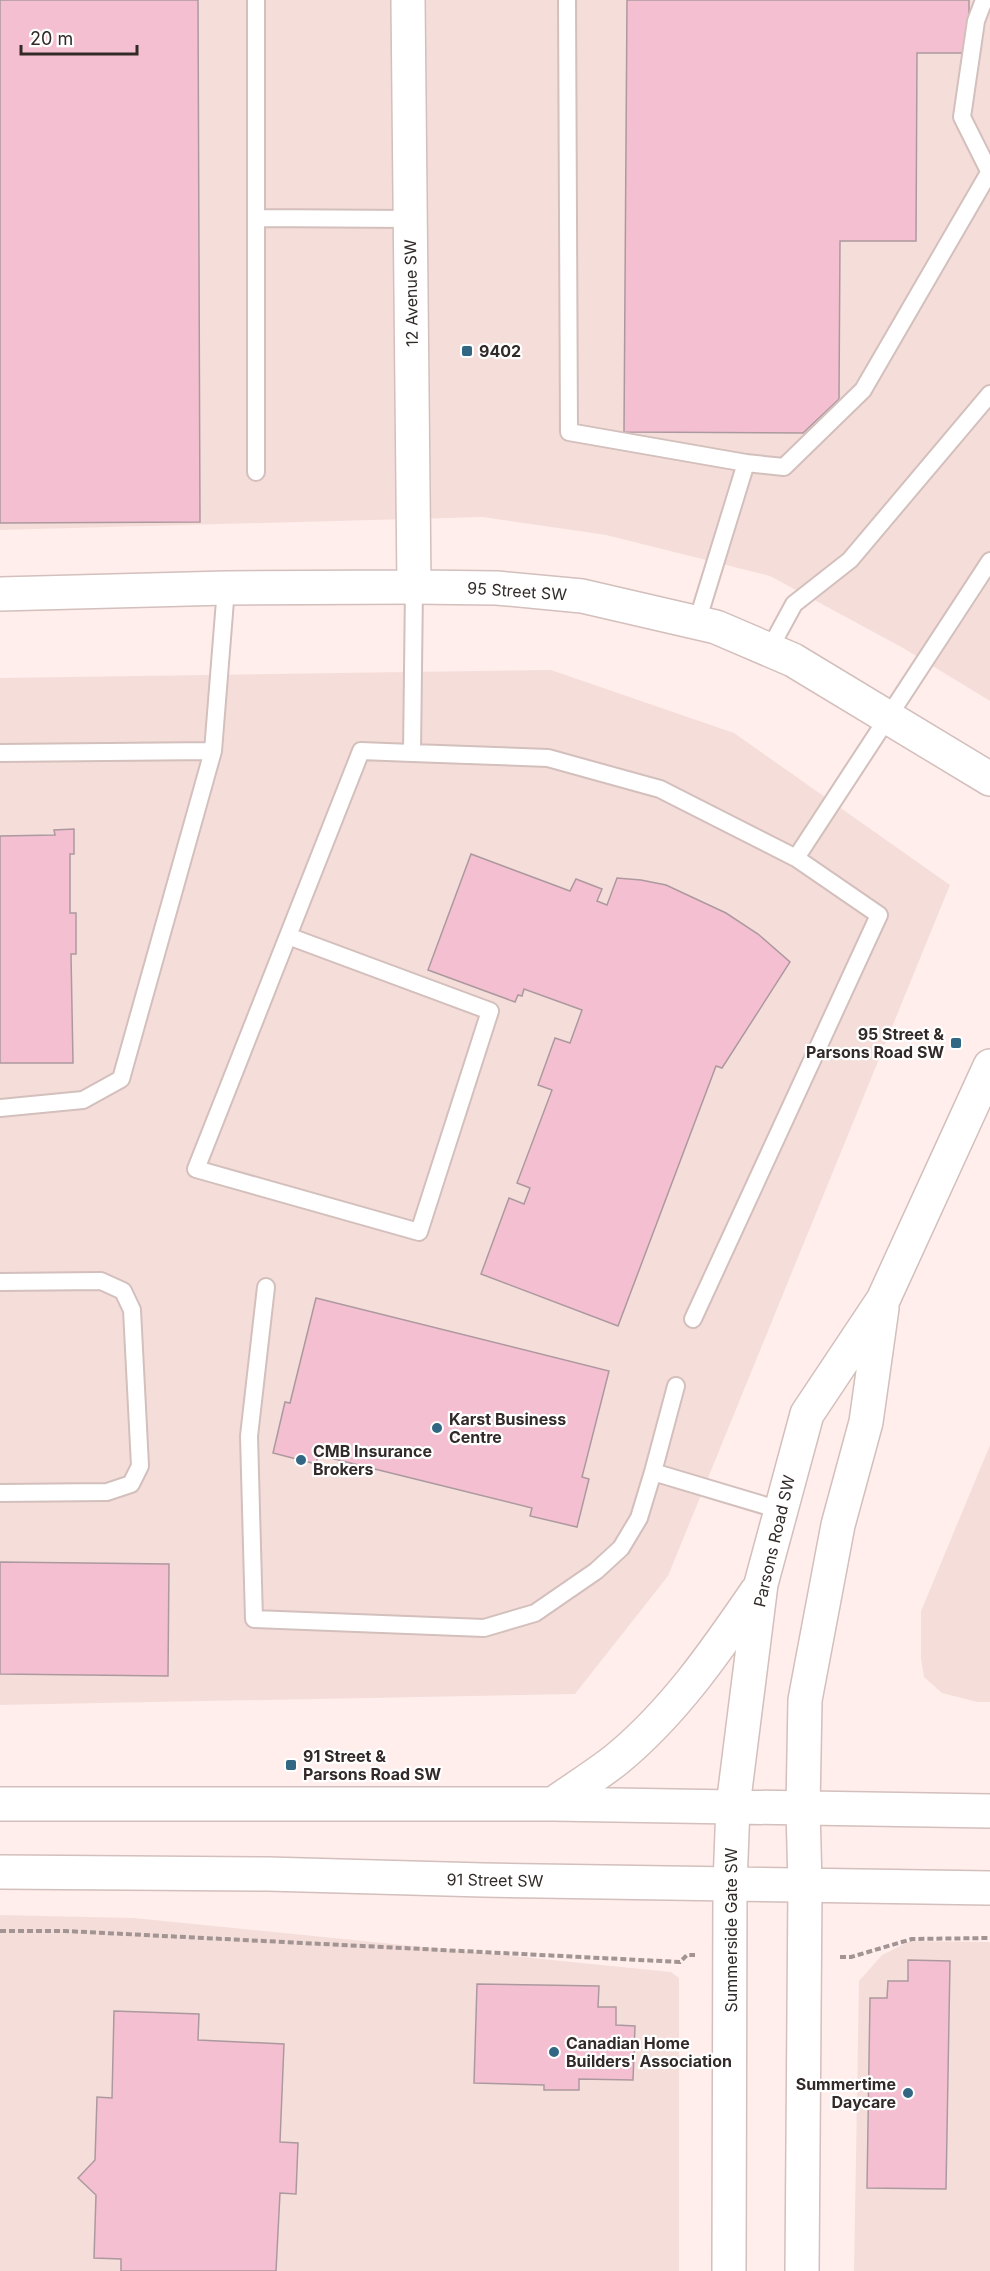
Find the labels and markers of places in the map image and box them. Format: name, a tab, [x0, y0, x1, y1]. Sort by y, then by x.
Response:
place label: 9402	[479, 341, 521, 361]
marker: 9402	[460, 344, 474, 358]
place label: 95 Street & Parsons Road SW	[806, 1024, 944, 1062]
marker: 95 Street & Parsons Road SW	[949, 1036, 963, 1050]
place label: Karst Business Centre	[449, 1409, 566, 1447]
marker: Karst Business Centre	[430, 1421, 444, 1435]
place label: CMB Insurance Brokers	[313, 1441, 432, 1479]
marker: CMB Insurance Brokers	[294, 1453, 308, 1467]
place label: 91 Street & Parsons Road SW	[303, 1746, 441, 1784]
marker: 91 Street & Parsons Road SW	[284, 1758, 298, 1772]
place label: Canadian Home Builders' Association	[566, 2033, 732, 2071]
marker: Canadian Home Builders' Association	[547, 2045, 561, 2059]
place label: Summertime Daycare	[796, 2074, 896, 2112]
marker: Summertime Daycare	[901, 2086, 915, 2100]

